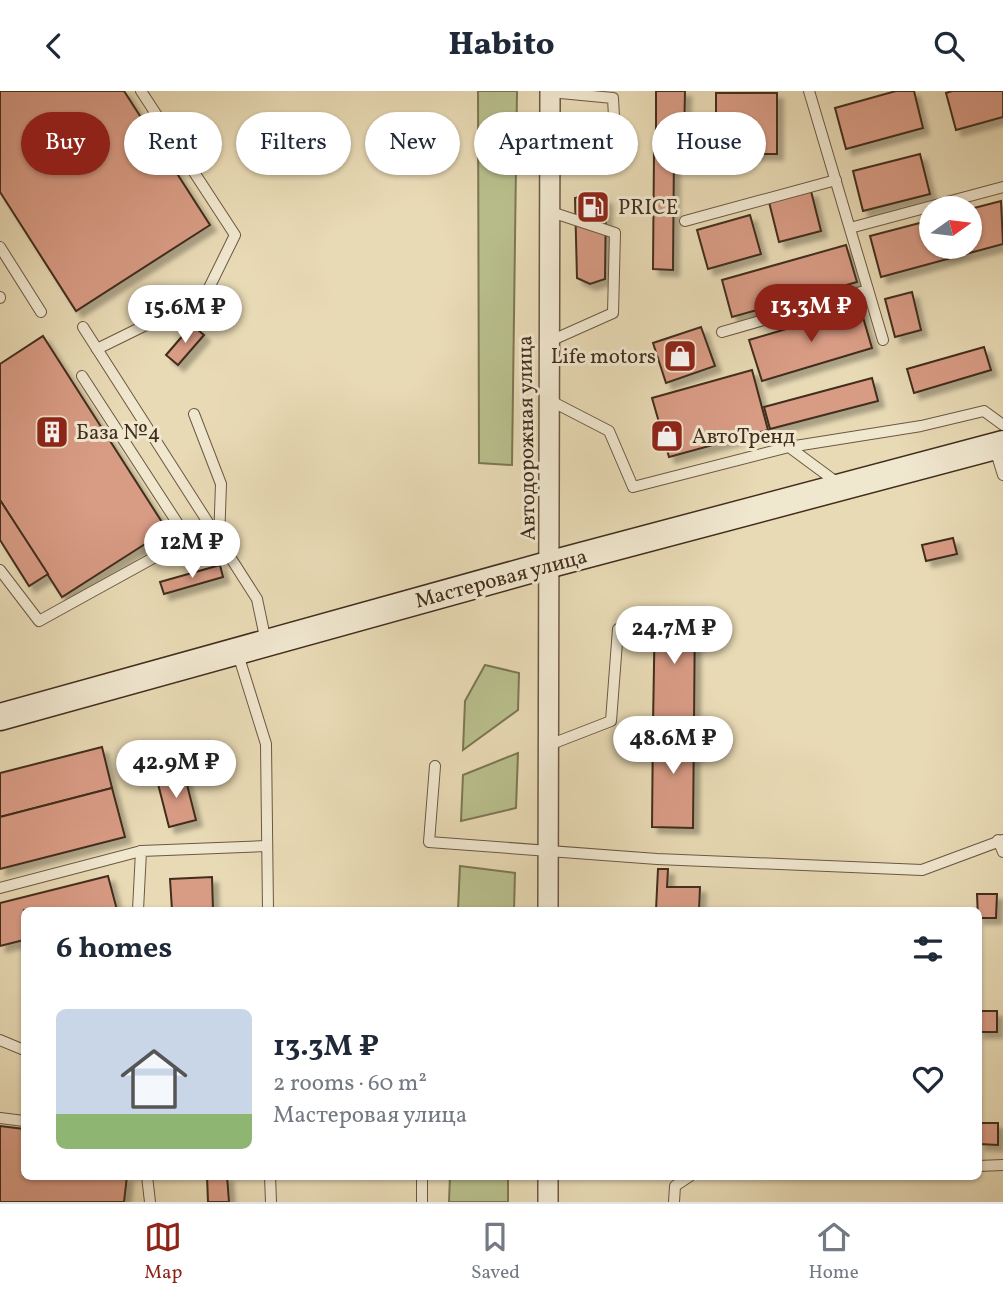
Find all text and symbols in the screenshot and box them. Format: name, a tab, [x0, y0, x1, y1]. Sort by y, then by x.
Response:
text: Habito	[448, 24, 555, 68]
icon: back	[35, 27, 73, 65]
icon: search	[930, 27, 968, 65]
chip: Buy	[21, 112, 110, 175]
chip: Rent	[124, 112, 222, 175]
chip: Filters	[236, 112, 351, 175]
chip: New	[365, 112, 460, 175]
chip: Apartment	[474, 112, 638, 175]
chip: House	[652, 112, 766, 175]
fuel station icon: PRICE	[574, 188, 612, 226]
place label: PRICE	[618, 194, 678, 223]
north arrow	[919, 196, 982, 259]
map controls	[919, 196, 982, 259]
pin: 15.6M ₽	[120, 285, 250, 345]
pin: 13.3M ₽	[746, 285, 876, 344]
text: 13.3M ₽	[770, 291, 852, 323]
text: 15.6M ₽	[144, 292, 226, 324]
street label: Автодорожная улица	[511, 335, 544, 541]
shop icon: Life motors	[661, 337, 699, 375]
place label: Life motors	[551, 343, 656, 372]
building icon: База №4	[33, 413, 71, 451]
shop icon: АвтоТренд	[648, 417, 686, 455]
place label: База №4	[76, 419, 160, 448]
place label: АвтоТренд	[692, 423, 795, 452]
pin: 12M ₽	[143, 521, 241, 580]
text: 12M ₽	[160, 527, 224, 559]
street label: Мастеровая улица	[412, 543, 591, 616]
pin: 24.7M ₽	[609, 607, 739, 666]
text: 24.7M ₽	[632, 613, 717, 645]
pin: 48.6M ₽	[608, 717, 738, 776]
text: 48.6M ₽	[629, 723, 717, 755]
pin: 42.9M ₽	[111, 741, 241, 800]
text: 42.9M ₽	[132, 747, 220, 779]
text: 6 homes	[56, 928, 172, 970]
icon: filters	[909, 930, 947, 968]
text: 13.3M ₽	[273, 1026, 379, 1068]
icon: home	[112, 1037, 196, 1121]
icon: heart	[909, 1060, 947, 1098]
text: 2 rooms · 60 m²	[273, 1068, 427, 1100]
text: Мастеровая улица	[273, 1100, 467, 1132]
tab: Map	[144, 1218, 182, 1286]
tab: Saved	[471, 1218, 520, 1286]
tab: Home	[808, 1218, 859, 1286]

